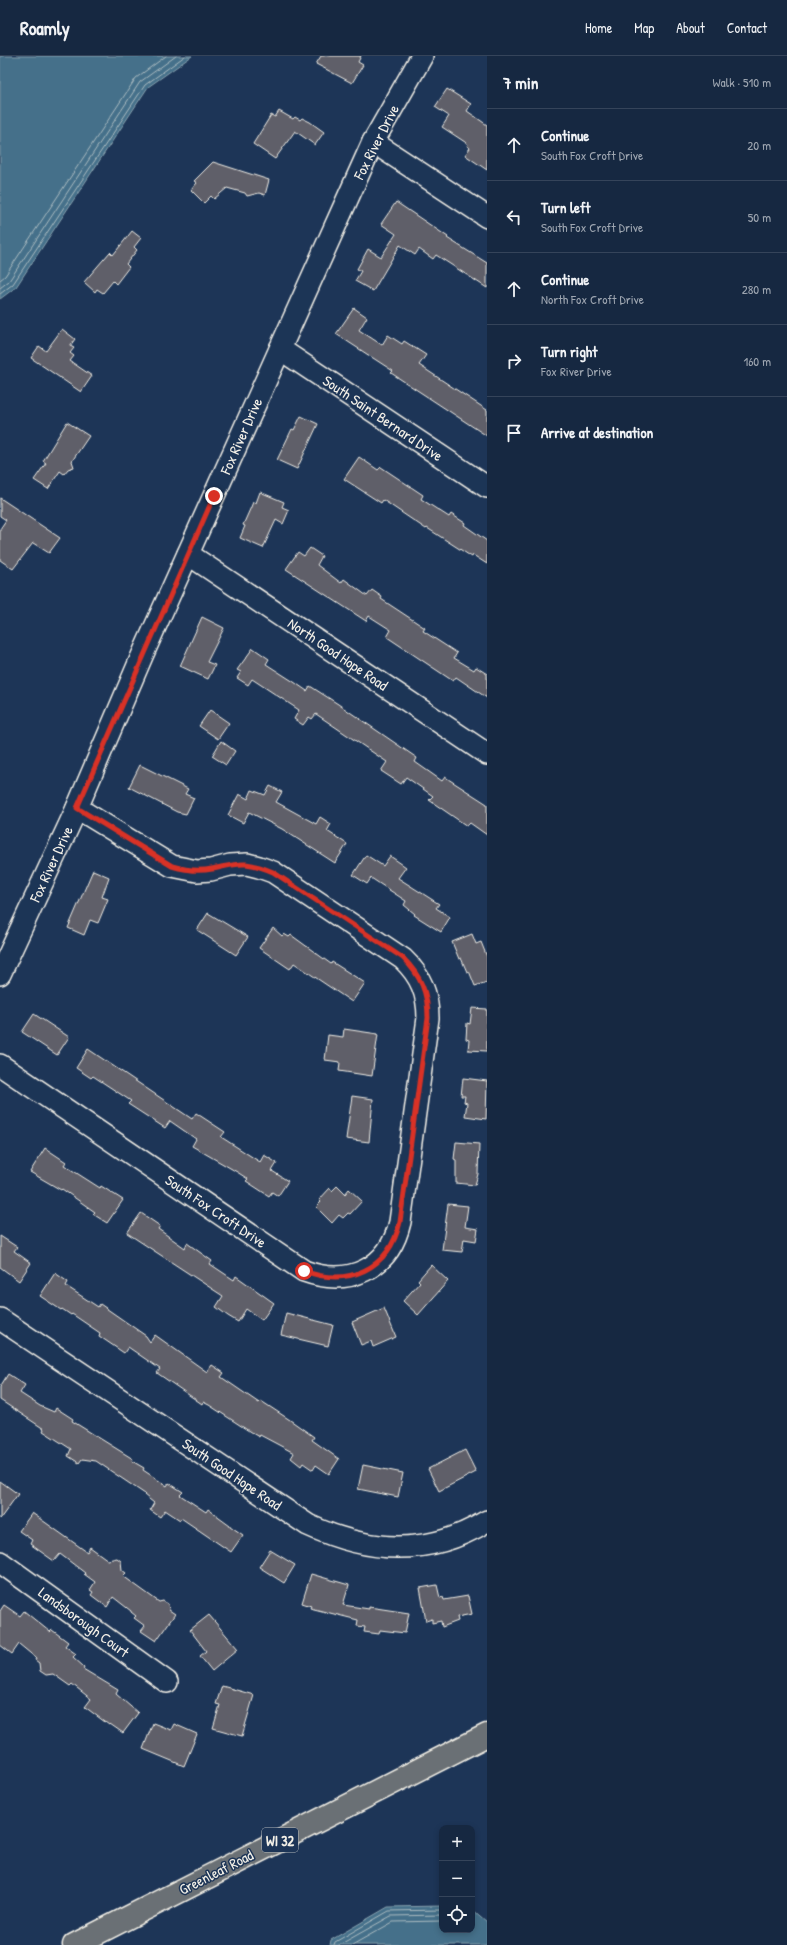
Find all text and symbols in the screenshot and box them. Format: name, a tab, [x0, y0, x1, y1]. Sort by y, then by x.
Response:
text: Roamly	[20, 15, 70, 41]
text: Home	[585, 18, 612, 37]
text: Map	[634, 18, 654, 37]
text: About	[676, 18, 705, 37]
text: Contact	[727, 18, 767, 37]
text: 7 min	[503, 71, 538, 94]
text: Walk · 510 m	[713, 73, 771, 91]
street label: Fox River Drive	[348, 101, 404, 184]
text: Continue	[541, 125, 589, 146]
icon: ahead	[503, 134, 525, 156]
text: 20 m	[747, 136, 771, 154]
text: South Fox Croft Drive	[541, 146, 643, 164]
text: Turn left	[541, 197, 591, 218]
icon: left	[503, 206, 525, 228]
text: 50 m	[748, 208, 771, 226]
text: South Fox Croft Drive	[541, 218, 643, 236]
text: Continue	[541, 269, 589, 290]
icon: ahead	[503, 278, 525, 300]
text: 280 m	[742, 280, 771, 298]
text: North Fox Croft Drive	[541, 290, 644, 308]
text: Turn right	[541, 341, 597, 362]
icon: right	[503, 350, 525, 372]
text: 160 m	[743, 352, 771, 370]
text: Fox River Drive	[541, 362, 612, 380]
street label: South Saint Bernard Drive	[319, 370, 447, 466]
street label: Fox River Drive	[214, 395, 267, 478]
icon: arrive	[503, 422, 525, 444]
text: Arrive at destination	[541, 422, 653, 443]
route end	[205, 487, 223, 505]
street label: North Good Hope Road	[284, 613, 392, 695]
street label: Fox River Drive	[24, 823, 78, 906]
street label: South Fox Croft Drive	[161, 1169, 271, 1253]
route start	[295, 1262, 313, 1280]
street label: South Good Hope Road	[178, 1433, 286, 1515]
street label: Landsborough Court	[34, 1582, 134, 1663]
map controls	[439, 1825, 475, 1933]
button: +	[439, 1825, 475, 1861]
road number: WI 32	[262, 1828, 298, 1852]
street label: Greenleaf Road	[175, 1844, 257, 1900]
button: −	[439, 1861, 475, 1897]
button: locate	[439, 1897, 475, 1933]

